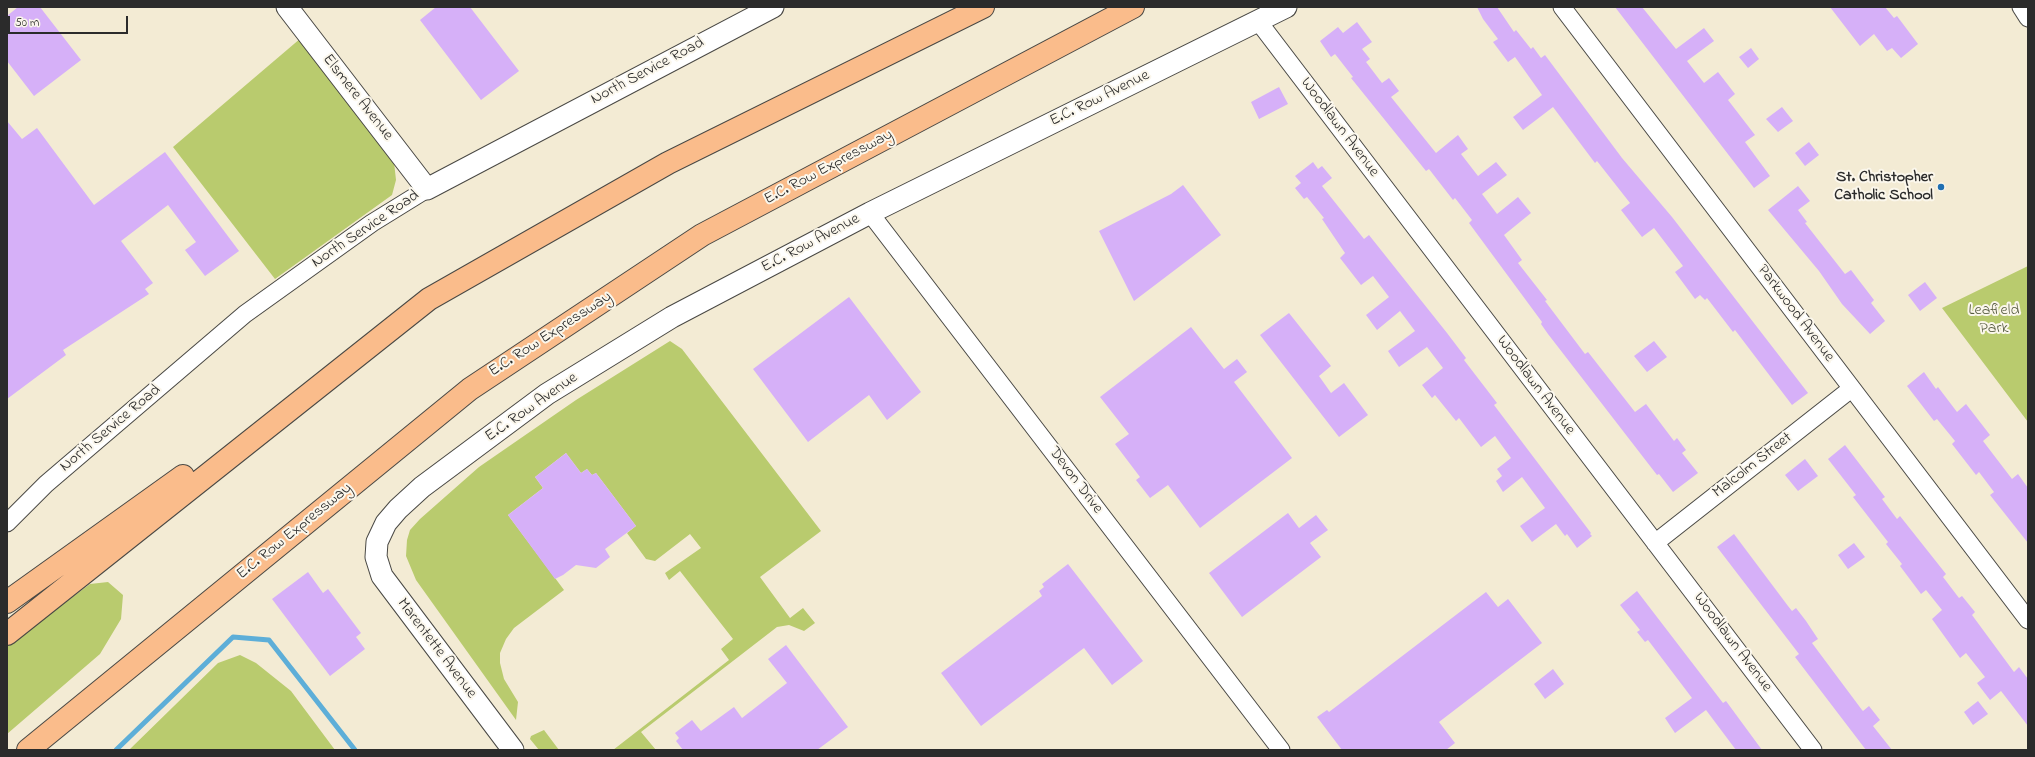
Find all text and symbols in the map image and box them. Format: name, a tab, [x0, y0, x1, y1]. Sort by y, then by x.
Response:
scale bar	[10, 8, 130, 34]
text: 50 m	[15, 14, 39, 32]
street label: North Service Road	[588, 34, 708, 110]
street label: Elsmere Avenue	[317, 51, 397, 145]
street label: E.C. Row Avenue	[1047, 67, 1153, 131]
street label: Woodlawn Avenue	[1295, 74, 1383, 182]
street label: E.C. Row Expressway	[762, 126, 896, 210]
place label: St. Christopher Catholic School	[1834, 168, 1933, 206]
marker: St. Christopher Catholic School	[1936, 182, 1946, 192]
street label: North Service Road	[309, 187, 423, 273]
street label: E.C. Row Avenue	[759, 210, 863, 278]
street label: Parkwood Avenue	[1752, 262, 1838, 366]
street label: E.C. Row Expressway	[486, 288, 616, 382]
park label: Leafield Park	[1969, 301, 2019, 339]
street label: Woodlawn Avenue	[1491, 332, 1579, 440]
street label: E.C. Row Avenue	[482, 369, 582, 447]
street label: North Service Road	[57, 381, 165, 477]
street label: Malcolm Street	[1709, 429, 1797, 503]
street label: Devon Drive	[1044, 444, 1106, 518]
street label: E.C. Row Expressway	[234, 480, 356, 584]
street label: Woodlawn Avenue	[1688, 589, 1776, 697]
street label: Marentette Avenue	[392, 595, 480, 703]

